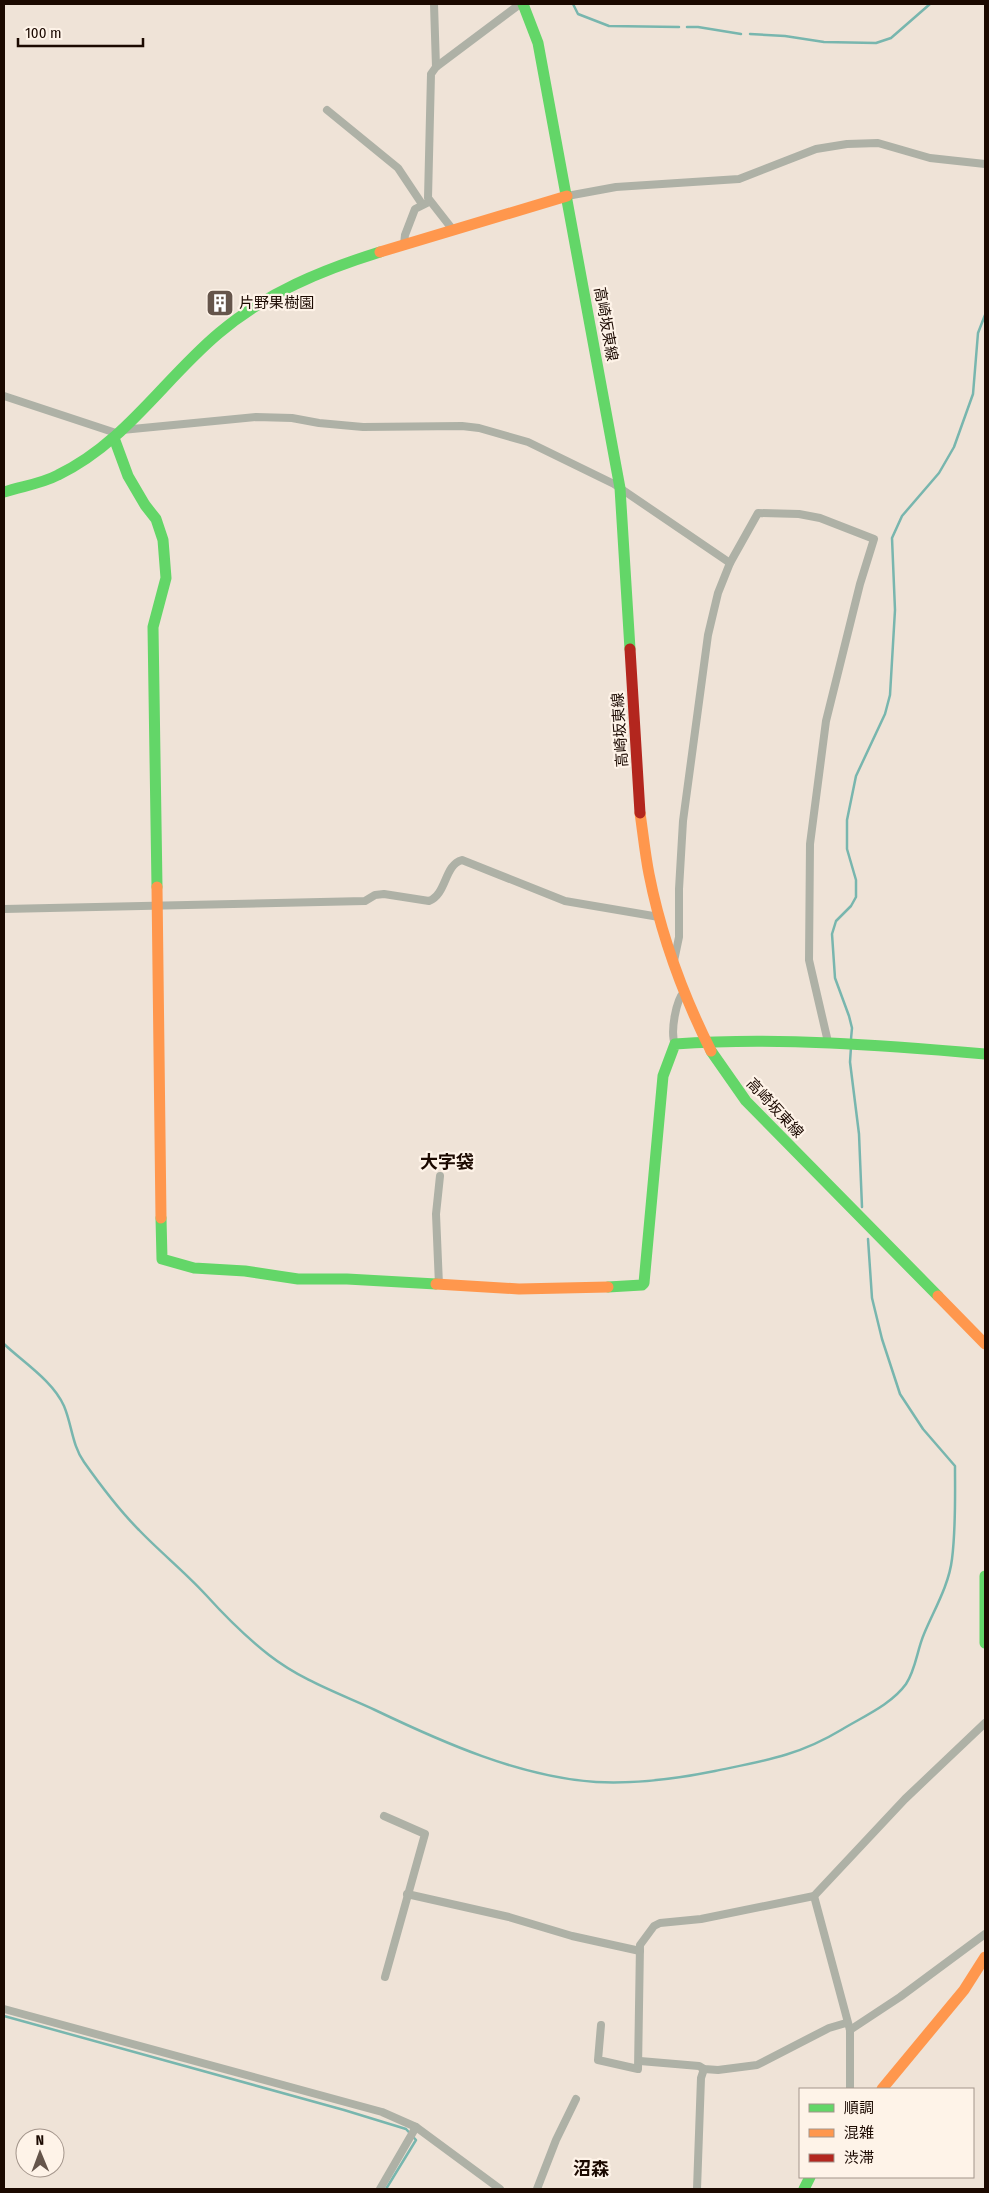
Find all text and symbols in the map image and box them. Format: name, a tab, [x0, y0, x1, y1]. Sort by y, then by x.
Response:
scale bar	[18, 15, 142, 47]
text: 100 m	[25, 24, 62, 42]
street label: 高崎坂東線	[591, 285, 621, 363]
building icon: 片野果樹園	[205, 288, 235, 318]
place label: 片野果樹園	[239, 294, 314, 312]
street label: 高崎坂東線	[608, 692, 632, 768]
street label: 高崎坂東線	[743, 1074, 807, 1142]
district label: 大字袋	[420, 1151, 474, 1173]
legend	[799, 2088, 974, 2178]
text: 順調	[844, 2099, 874, 2117]
text: 混雑	[844, 2124, 874, 2142]
north arrow	[15, 2128, 65, 2178]
text: N	[35, 2132, 44, 2149]
text: 渋滞	[844, 2149, 874, 2167]
district label: 沼森	[573, 2158, 609, 2180]

